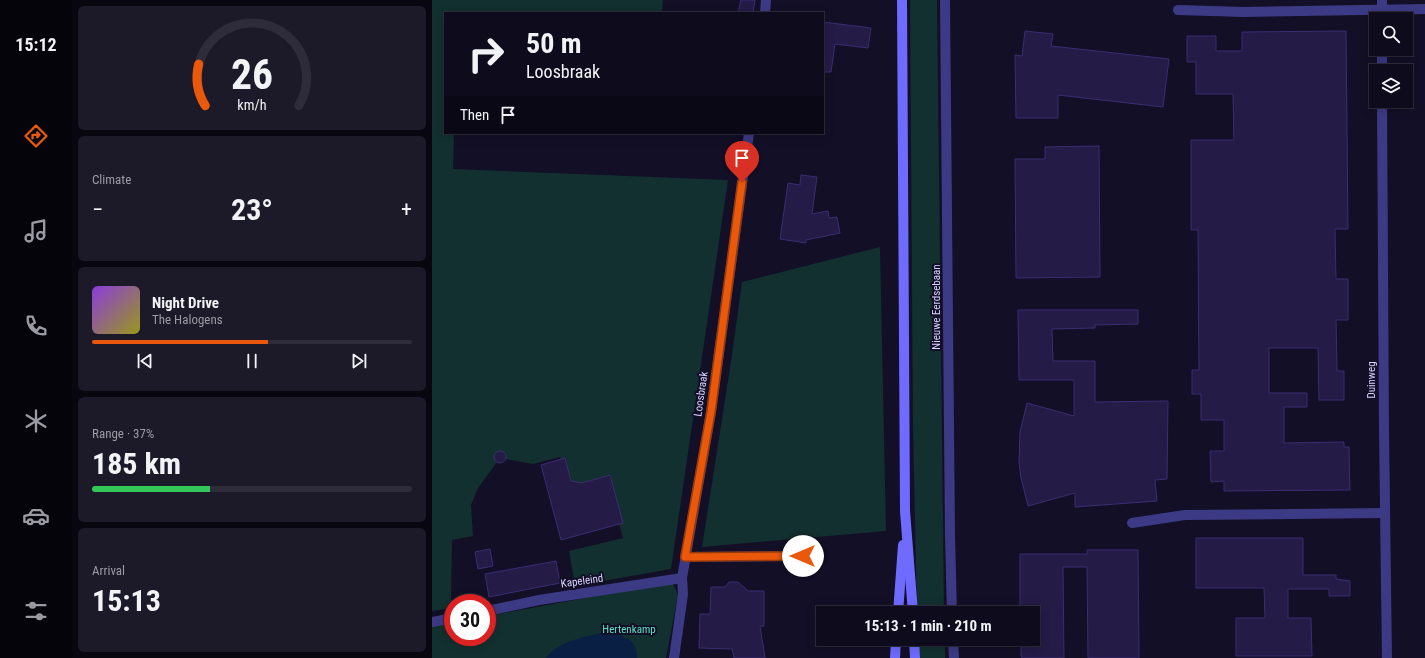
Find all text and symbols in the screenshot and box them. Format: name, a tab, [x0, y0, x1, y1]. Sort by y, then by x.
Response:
map controls	[1369, 12, 1413, 108]
button: search	[1369, 12, 1413, 56]
text: 50 m	[526, 27, 582, 60]
icon: right	[460, 28, 512, 80]
text: 15:12	[15, 34, 57, 55]
text: 26	[231, 50, 273, 99]
text: Loosbraak	[526, 61, 600, 82]
button: layers	[1369, 64, 1413, 108]
text: km/h	[237, 97, 267, 113]
icon: arrive	[497, 104, 519, 126]
text: Then	[460, 106, 489, 124]
icon: directions	[22, 122, 50, 150]
pin	[725, 141, 759, 182]
icon: arrive	[731, 147, 753, 169]
text: Climate	[92, 172, 131, 187]
text: 23°	[231, 192, 273, 227]
text: −	[92, 197, 103, 222]
text: +	[401, 197, 412, 222]
icon: music	[22, 217, 50, 245]
street label: Nieuwe Eerdsebaan	[930, 264, 943, 350]
text: Night Drive	[152, 294, 219, 312]
icon: phone	[22, 312, 50, 340]
text: The Halogens	[152, 312, 223, 327]
icon: previous	[134, 350, 156, 372]
icon: pause	[241, 350, 263, 372]
icon: next	[348, 350, 370, 372]
street label: Duinweg	[1365, 361, 1378, 399]
street label: Loosbraak	[691, 371, 711, 417]
icon: climate	[22, 407, 50, 435]
text: Range · 37%	[92, 426, 154, 441]
text: 185 km	[92, 446, 181, 481]
icon: car	[22, 502, 50, 530]
position arrow	[782, 535, 824, 577]
text: Arrival	[92, 563, 125, 578]
street label: Kapeleind	[560, 572, 604, 590]
text: 15:13	[92, 583, 161, 618]
speed limit sign: 30	[444, 594, 496, 646]
icon: filters	[22, 597, 50, 625]
text: 15:13 · 1 min · 210 m	[864, 617, 992, 635]
park label: Hertenkamp	[602, 623, 656, 636]

